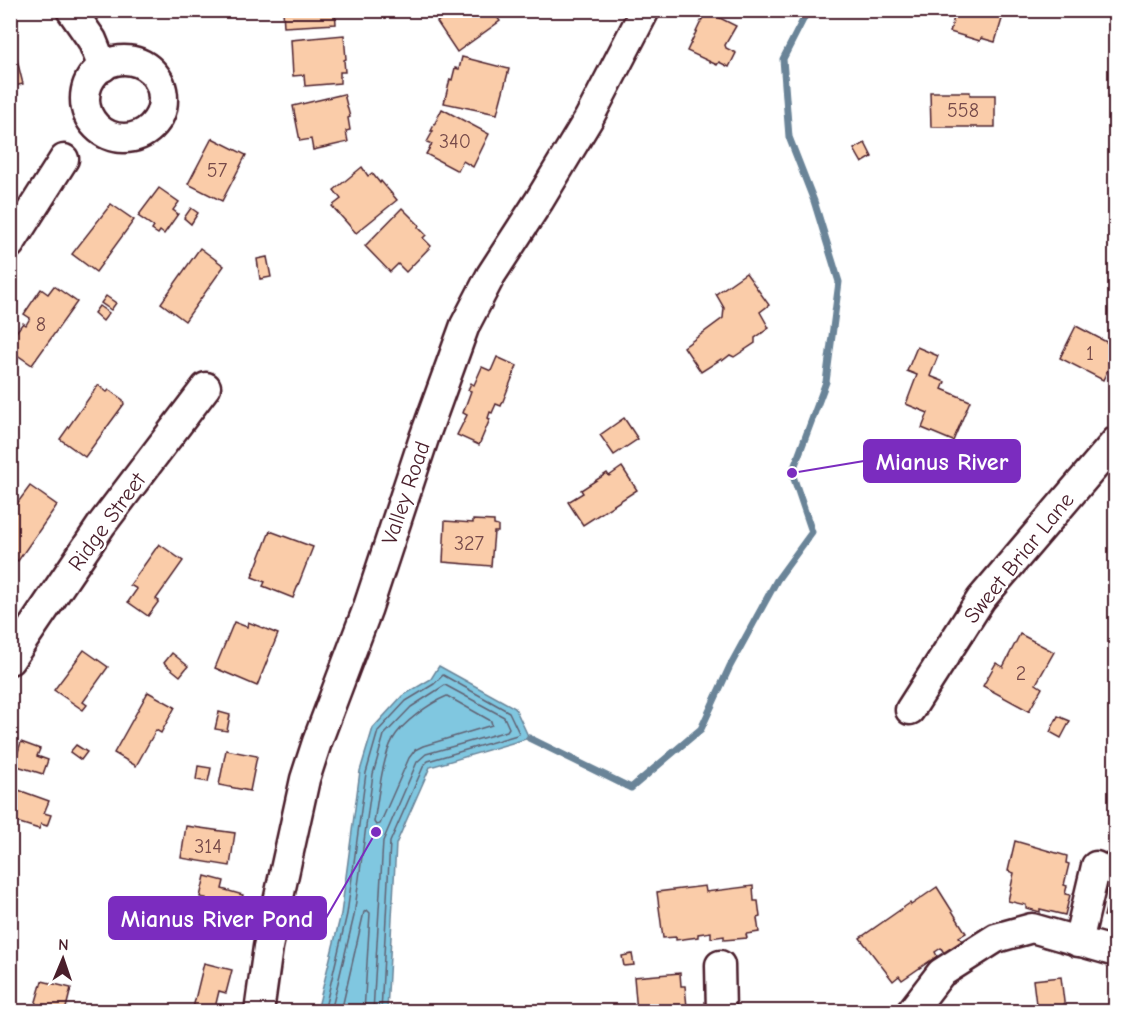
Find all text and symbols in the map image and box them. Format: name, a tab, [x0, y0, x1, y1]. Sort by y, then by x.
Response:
house number: 558	[947, 99, 979, 122]
house number: 340	[439, 130, 471, 153]
house number: 57	[207, 159, 228, 182]
house number: 8	[36, 313, 46, 336]
house number: 1	[1086, 342, 1094, 365]
street label: Valley Road	[376, 438, 436, 548]
callout: Mianus River	[864, 440, 1020, 482]
text: Mianus River	[876, 448, 1009, 476]
street label: Ridge Street	[63, 467, 152, 576]
street label: Sweet Briar Lane	[958, 487, 1080, 629]
house number: 327	[454, 532, 485, 555]
house number: 2	[1016, 662, 1026, 685]
house number: 314	[194, 835, 222, 858]
callout: Mianus River Pond	[109, 897, 326, 939]
text: Mianus River Pond	[121, 905, 313, 933]
north arrow	[33, 929, 93, 989]
text: N	[58, 936, 69, 954]

